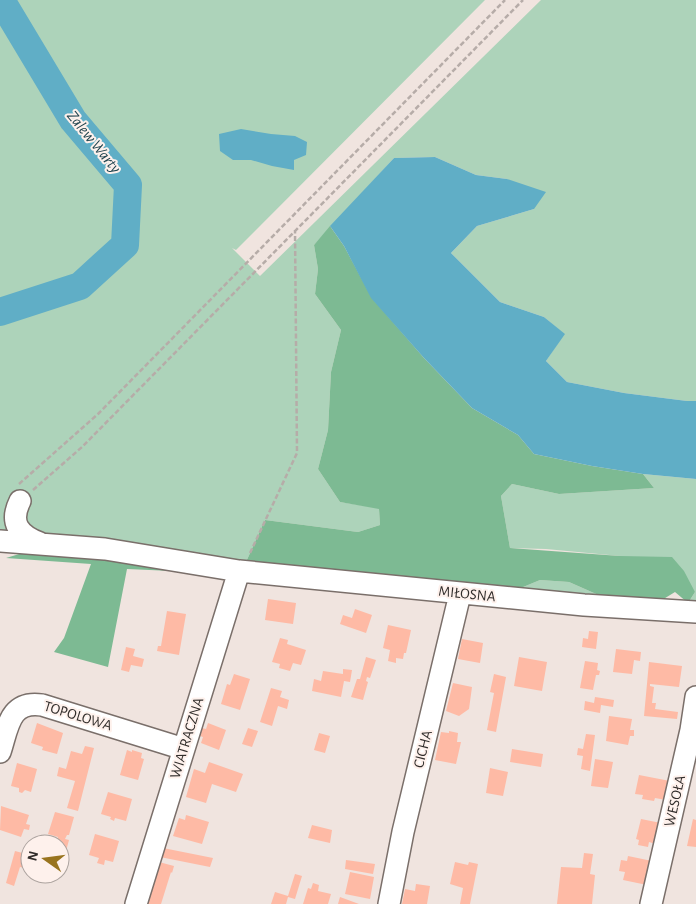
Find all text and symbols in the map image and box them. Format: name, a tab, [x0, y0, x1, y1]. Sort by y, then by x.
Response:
water label: Zalew Warty	[64, 108, 124, 176]
street label: MIŁOSNA	[438, 584, 497, 604]
street label: WIATRACZNA	[168, 695, 207, 780]
street label: TOPOLOWA	[42, 699, 114, 734]
street label: CICHA	[411, 728, 435, 769]
street label: WESOŁA	[662, 773, 688, 828]
north arrow	[20, 834, 70, 884]
text: N	[25, 850, 41, 863]

